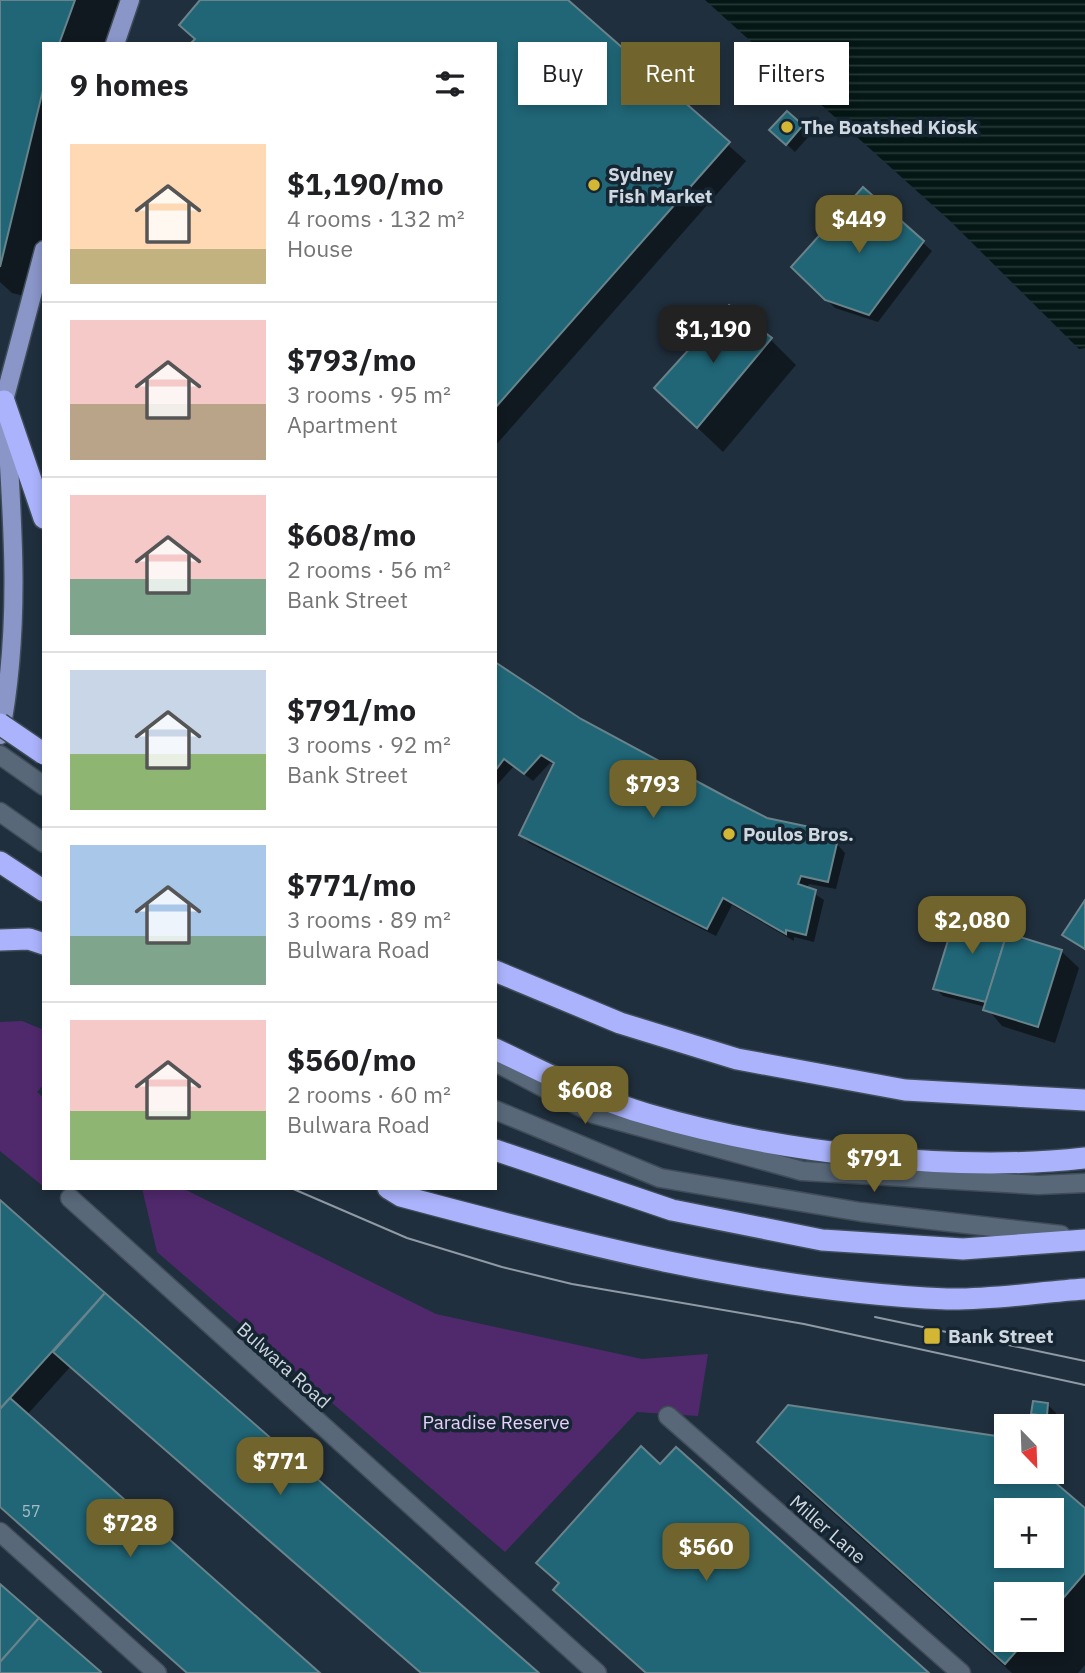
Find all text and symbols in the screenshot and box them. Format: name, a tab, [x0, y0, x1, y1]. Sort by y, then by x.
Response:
chip: Buy	[518, 42, 607, 105]
chip: Rent	[621, 42, 720, 105]
chip: Filters	[734, 42, 849, 105]
text: 9 homes	[70, 65, 189, 104]
icon: filters	[431, 65, 469, 103]
place label: The Boatshed Kiosk	[801, 115, 978, 139]
marker: The Boatshed Kiosk	[779, 119, 795, 135]
place label: Sydney Fish Market	[608, 162, 712, 208]
text: $1,190/mo	[287, 164, 444, 203]
icon: home	[126, 172, 210, 256]
marker: Sydney Fish Market	[586, 177, 602, 193]
pin: $449	[818, 196, 900, 255]
text: 4 rooms · 132 m²	[287, 203, 465, 233]
text: $449	[831, 203, 887, 233]
text: House	[287, 233, 353, 263]
pin: $1,190	[656, 306, 770, 365]
text: $1,190	[675, 313, 751, 343]
text: $793/mo	[287, 340, 416, 379]
icon: home	[126, 348, 210, 432]
text: 3 rooms · 95 m²	[287, 379, 451, 409]
text: Apartment	[287, 409, 398, 439]
text: $608/mo	[287, 515, 416, 554]
icon: home	[126, 523, 210, 607]
text: 2 rooms · 56 m²	[287, 554, 451, 584]
text: Bank Street	[287, 584, 408, 614]
text: $791/mo	[287, 690, 416, 729]
icon: home	[126, 698, 210, 782]
text: 3 rooms · 92 m²	[287, 729, 451, 759]
text: Bank Street	[287, 759, 408, 789]
pin: $793	[612, 760, 694, 820]
text: $793	[625, 768, 681, 798]
place label: Poulos Bros.	[743, 822, 854, 846]
marker: Poulos Bros.	[721, 826, 737, 842]
text: $771/mo	[287, 865, 416, 904]
icon: home	[126, 873, 210, 957]
pin: $2,080	[915, 897, 1029, 956]
text: 3 rooms · 89 m²	[287, 904, 451, 934]
text: $2,080	[934, 904, 1010, 934]
text: Bulwara Road	[287, 934, 430, 964]
text: $560/mo	[287, 1040, 416, 1079]
icon: home	[126, 1048, 210, 1132]
pin: $608	[544, 1066, 626, 1126]
text: $608	[557, 1074, 613, 1104]
text: 2 rooms · 60 m²	[287, 1079, 451, 1109]
text: Bulwara Road	[287, 1109, 430, 1139]
pin: $791	[833, 1134, 915, 1194]
text: $791	[846, 1142, 902, 1172]
street label: Bulwara Road	[232, 1317, 336, 1413]
place label: Bank Street	[948, 1324, 1054, 1348]
marker: Bank Street	[922, 1326, 942, 1346]
park label: Paradise Reserve	[422, 1410, 570, 1434]
north arrow	[994, 1414, 1064, 1484]
map controls	[994, 1414, 1064, 1652]
pin: $771	[239, 1438, 321, 1497]
text: $771	[252, 1445, 308, 1475]
street label: Miller Lane	[785, 1489, 871, 1569]
button: +	[994, 1498, 1064, 1568]
pin: $728	[89, 1500, 171, 1559]
house number: 57	[21, 1501, 41, 1521]
text: $728	[102, 1507, 158, 1537]
pin: $560	[665, 1524, 747, 1583]
text: $560	[678, 1531, 734, 1561]
button: −	[994, 1582, 1064, 1652]

